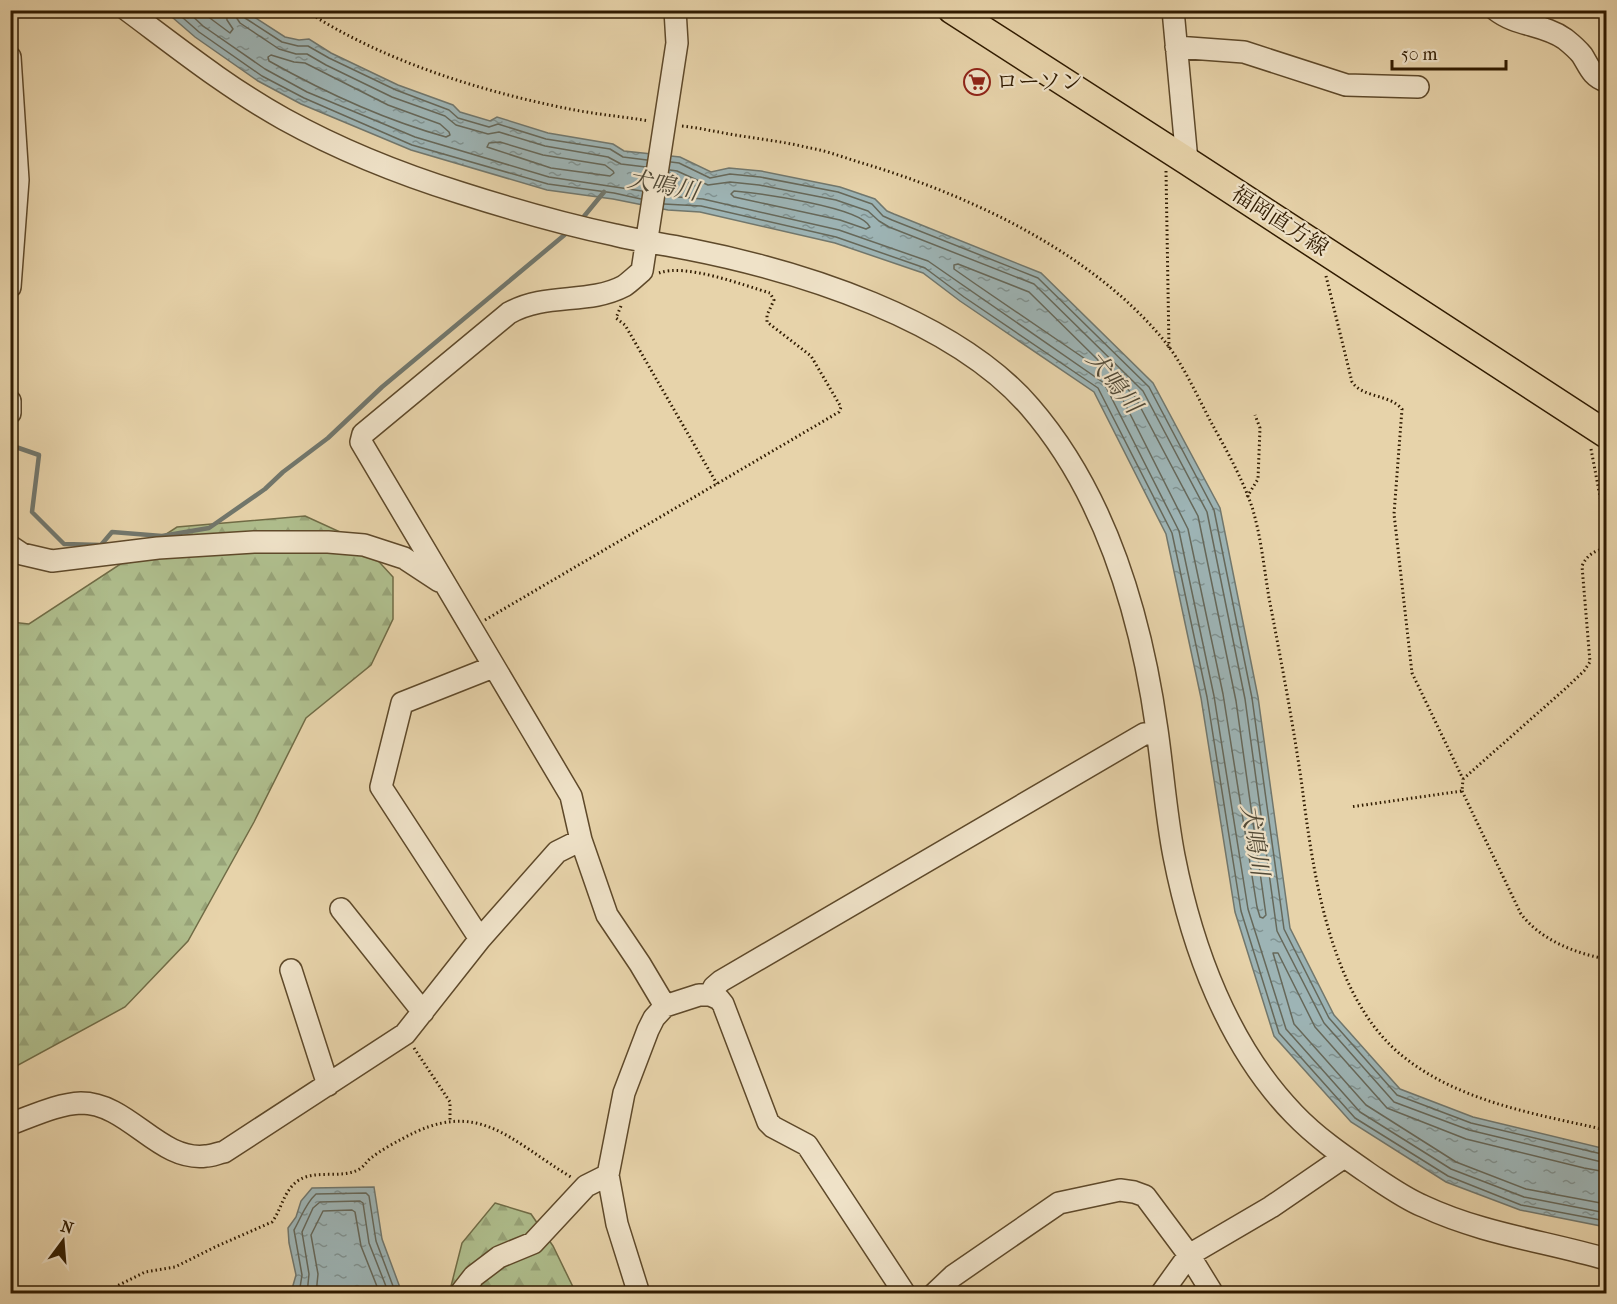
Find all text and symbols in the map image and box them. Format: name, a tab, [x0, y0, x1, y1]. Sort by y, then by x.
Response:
scale bar	[1392, 33, 1506, 71]
text: 50 m	[1401, 44, 1438, 65]
supermarket icon: ローソン	[962, 67, 992, 97]
place label: ローソン	[996, 69, 1083, 95]
water label: 犬鳴川	[625, 164, 704, 206]
street label: 福岡直方線	[1227, 180, 1333, 262]
water label: 犬鳴川	[1080, 345, 1149, 421]
water label: 犬鳴川	[1236, 802, 1275, 881]
north arrow	[33, 1211, 93, 1271]
text: N	[59, 1216, 76, 1238]

